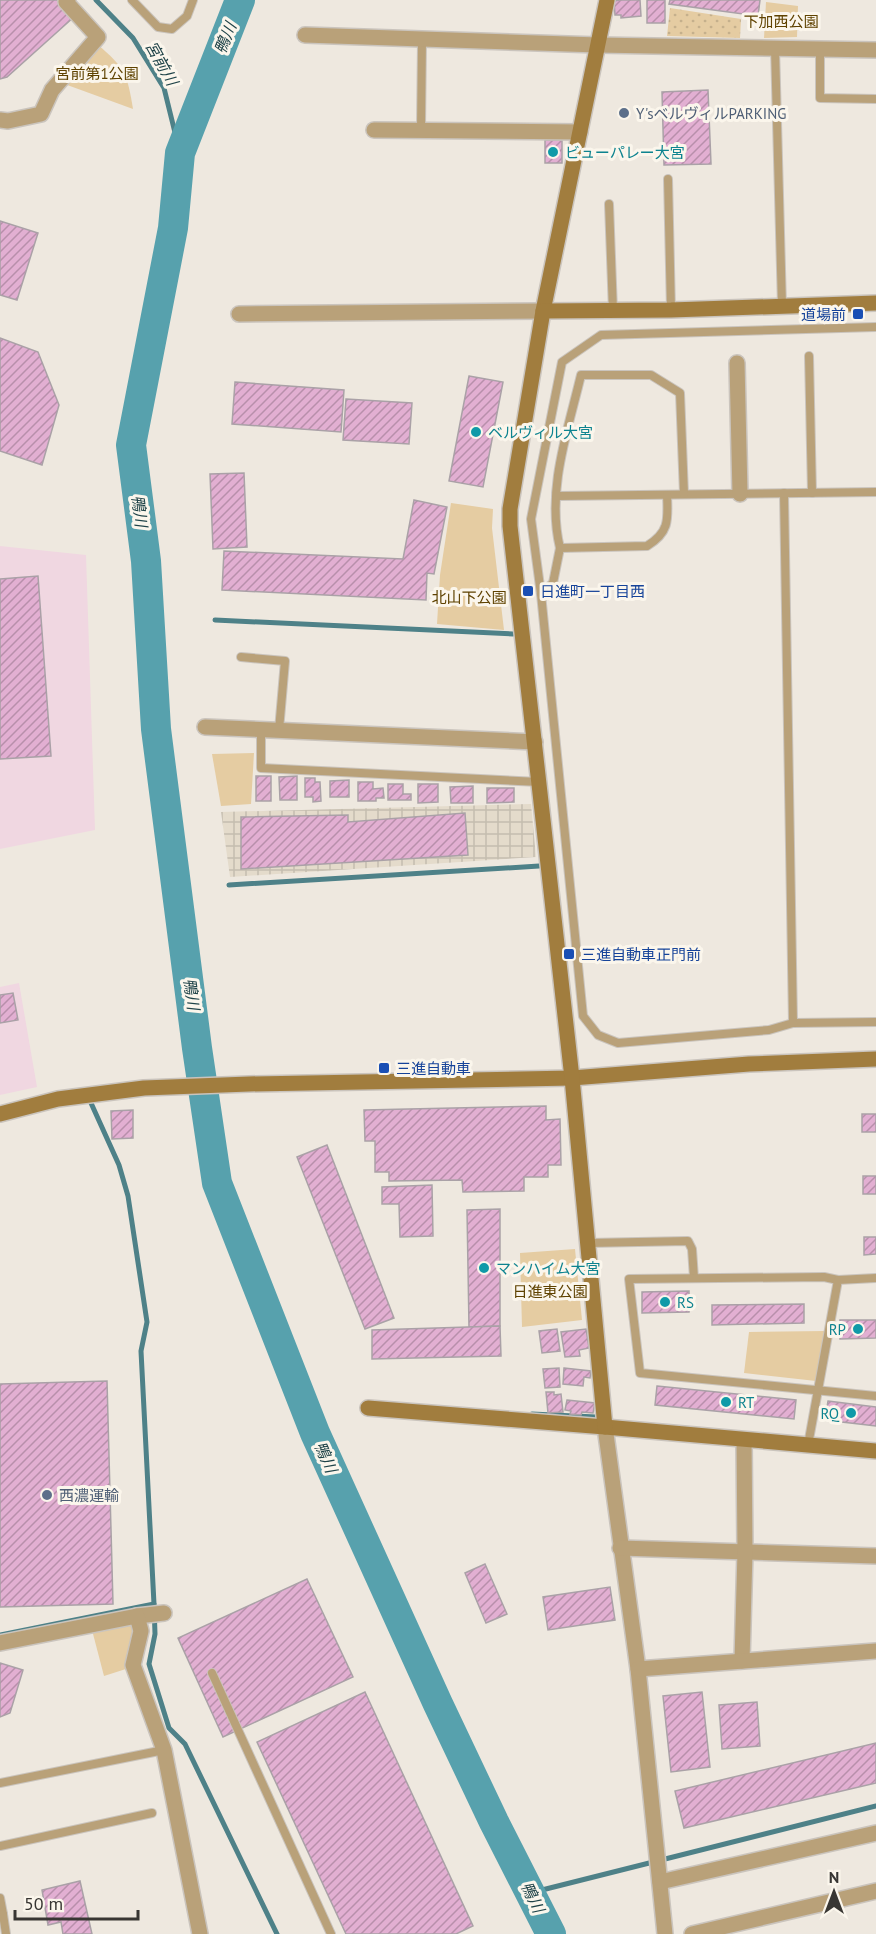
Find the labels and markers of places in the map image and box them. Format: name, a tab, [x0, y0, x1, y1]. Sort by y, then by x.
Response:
place label: Y'sベルヴィルPARKING	[636, 104, 787, 123]
marker: Y'sベルヴィルPARKING	[617, 106, 631, 120]
place label: ビューパレー大宮	[565, 143, 685, 162]
marker: ビューパレー大宮	[546, 145, 560, 159]
place label: 道場前	[801, 305, 846, 324]
marker: 道場前	[851, 307, 865, 321]
place label: ベルヴィル大宮	[488, 423, 593, 442]
marker: ベルヴィル大宮	[469, 425, 483, 439]
place label: 日進町一丁目西	[540, 582, 645, 601]
marker: 日進町一丁目西	[521, 584, 535, 598]
place label: 三進自動車正門前	[581, 945, 701, 964]
marker: 三進自動車正門前	[562, 947, 576, 961]
place label: 三進自動車	[396, 1059, 471, 1078]
marker: 三進自動車	[377, 1061, 391, 1075]
place label: マンハイム大宮	[496, 1259, 600, 1278]
marker: マンハイム大宮	[477, 1261, 491, 1275]
place label: RS	[677, 1293, 694, 1312]
marker: RS	[658, 1295, 672, 1309]
place label: RP	[829, 1320, 846, 1339]
marker: RP	[851, 1322, 865, 1336]
place label: RT	[738, 1393, 755, 1412]
marker: RT	[719, 1395, 733, 1409]
place label: RQ	[820, 1404, 840, 1423]
marker: RQ	[844, 1406, 858, 1420]
place label: 西濃運輸	[59, 1486, 119, 1505]
marker: 西濃運輸	[40, 1488, 54, 1502]

